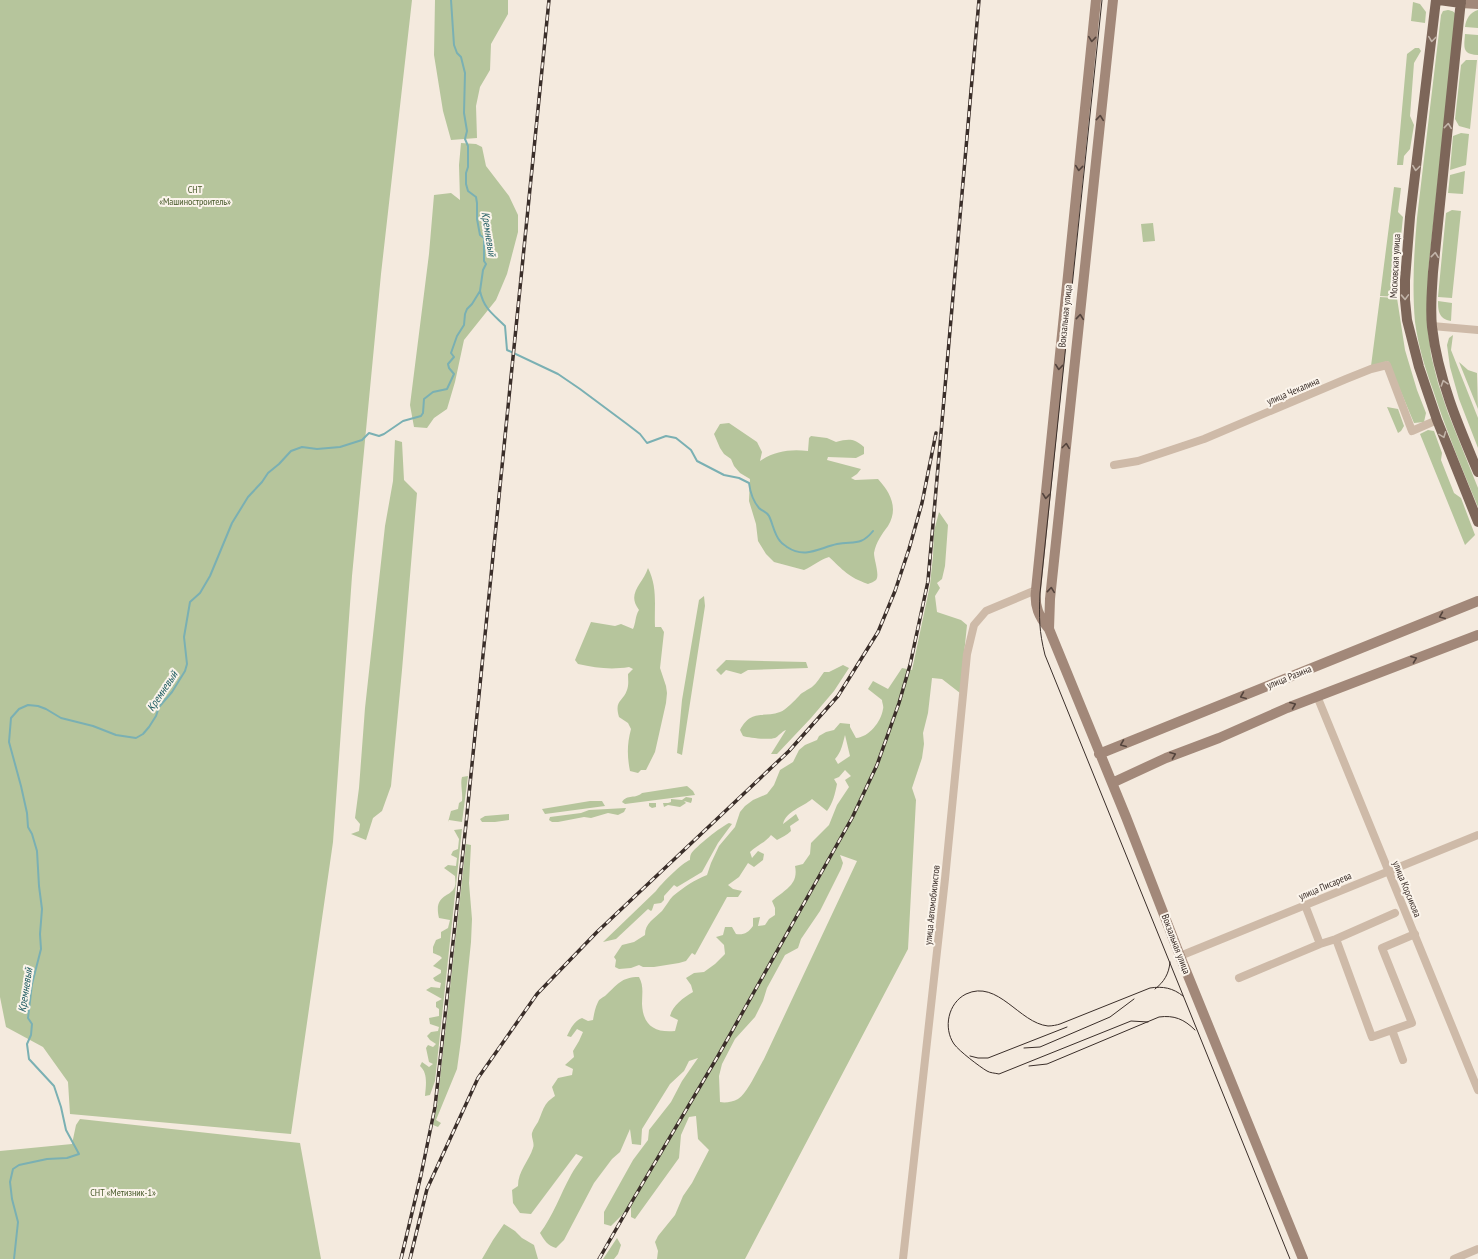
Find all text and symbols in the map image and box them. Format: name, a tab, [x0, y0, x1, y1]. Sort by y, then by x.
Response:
one-way arrow	[1088, 36, 1097, 42]
one-way arrow	[1427, 36, 1436, 42]
one-way arrow	[1095, 115, 1104, 121]
one-way arrow	[1444, 123, 1453, 129]
one-way arrow	[1075, 165, 1084, 171]
one-way arrow	[1412, 165, 1421, 171]
park label: СНТ «Машиностроитель»	[159, 183, 231, 208]
water label: Кремневый	[479, 211, 500, 258]
street label: Московская улица	[1387, 234, 1403, 298]
one-way arrow	[1430, 252, 1439, 258]
street label: Вокзальная улица	[1055, 284, 1075, 348]
one-way arrow	[1401, 294, 1409, 300]
one-way arrow	[1075, 314, 1084, 320]
one-way arrow	[1055, 364, 1064, 370]
street label: улица Чекалина	[1265, 374, 1321, 408]
one-way arrow	[1440, 380, 1449, 387]
one-way arrow	[1439, 432, 1447, 439]
one-way arrow	[1062, 443, 1071, 449]
one-way arrow	[1041, 493, 1050, 499]
one-way arrow	[1047, 587, 1056, 593]
one-way arrow	[1438, 611, 1445, 619]
one-way arrow	[1411, 655, 1418, 663]
street label: улица Разина	[1265, 662, 1313, 692]
water label: Кремневый	[144, 667, 181, 714]
one-way arrow	[1240, 691, 1247, 699]
one-way arrow	[1289, 702, 1296, 710]
one-way arrow	[1119, 740, 1126, 748]
one-way arrow	[1169, 752, 1176, 760]
street label: улица Корсикова	[1390, 859, 1424, 919]
street label: улица Автомобилистов	[921, 864, 943, 946]
street label: улица Писарева	[1297, 869, 1353, 903]
street label: Вокзальная улица	[1159, 912, 1193, 976]
water label: Кремневый	[15, 966, 36, 1013]
park label: СНТ «Метизник-1»	[90, 1186, 156, 1199]

